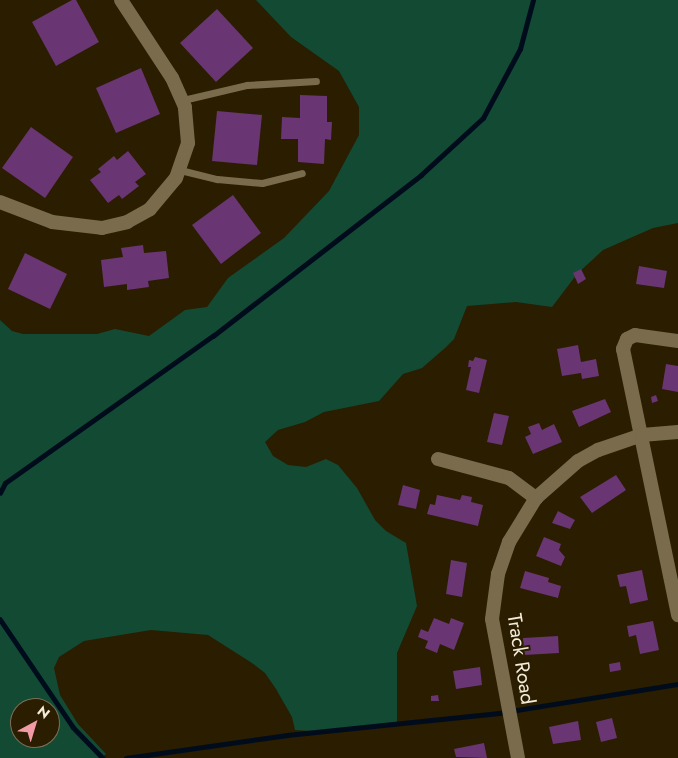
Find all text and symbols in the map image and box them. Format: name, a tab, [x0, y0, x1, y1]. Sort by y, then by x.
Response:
street label: Track Road	[502, 612, 540, 706]
north arrow	[10, 698, 60, 748]
text: N	[33, 701, 54, 723]

